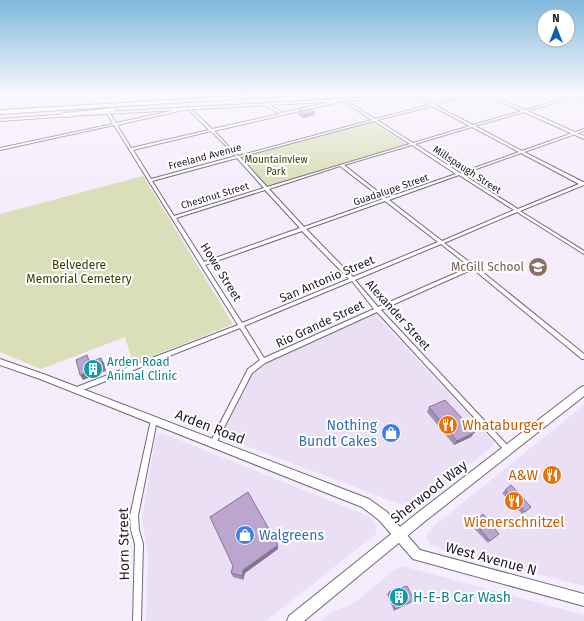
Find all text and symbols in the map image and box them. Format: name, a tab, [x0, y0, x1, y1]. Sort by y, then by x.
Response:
north arrow	[536, 8, 576, 48]
text: N	[552, 12, 560, 25]
street label: Freeland Avenue	[167, 141, 243, 173]
street label: Millspaugh Street	[431, 143, 504, 197]
park label: Mountainview Park	[244, 154, 308, 178]
street label: Guadalupe Street	[352, 171, 431, 209]
street label: Chestnut Street	[180, 180, 251, 212]
street label: Howe Street	[198, 240, 245, 304]
street label: San Antonio Street	[278, 252, 377, 305]
school or university icon: McGill School	[527, 256, 549, 278]
park label: Belvedere Memorial Cemetery	[26, 258, 132, 286]
place label: McGill School	[451, 260, 524, 274]
street label: Alexander Street	[363, 277, 434, 354]
street label: Rio Grande Street	[274, 297, 367, 351]
place label: Arden Road Animal Clinic	[107, 355, 178, 383]
building icon: Arden Road Animal Clinic	[82, 358, 104, 380]
street label: Arden Road	[173, 406, 247, 448]
restaurant icon: Whataburger	[437, 414, 459, 436]
place label: Nothing Bundt Cakes	[298, 417, 378, 450]
place label: Whataburger	[462, 417, 544, 434]
shop icon: Nothing Bundt Cakes	[380, 422, 402, 444]
street label: Sherwood Way	[387, 457, 471, 527]
restaurant icon: A&W	[541, 464, 563, 486]
place label: A&W	[508, 467, 538, 484]
restaurant icon: Wienerschnitzel	[503, 490, 525, 512]
street label: Horn Street	[115, 506, 133, 581]
place label: Wienerschnitzel	[464, 514, 564, 531]
shop icon: Walgreens	[234, 524, 256, 546]
place label: Walgreens	[259, 527, 324, 544]
street label: West Avenue N	[443, 539, 539, 579]
building icon: H-E-B Car Wash	[388, 586, 410, 608]
place label: H-E-B Car Wash	[413, 589, 511, 606]

